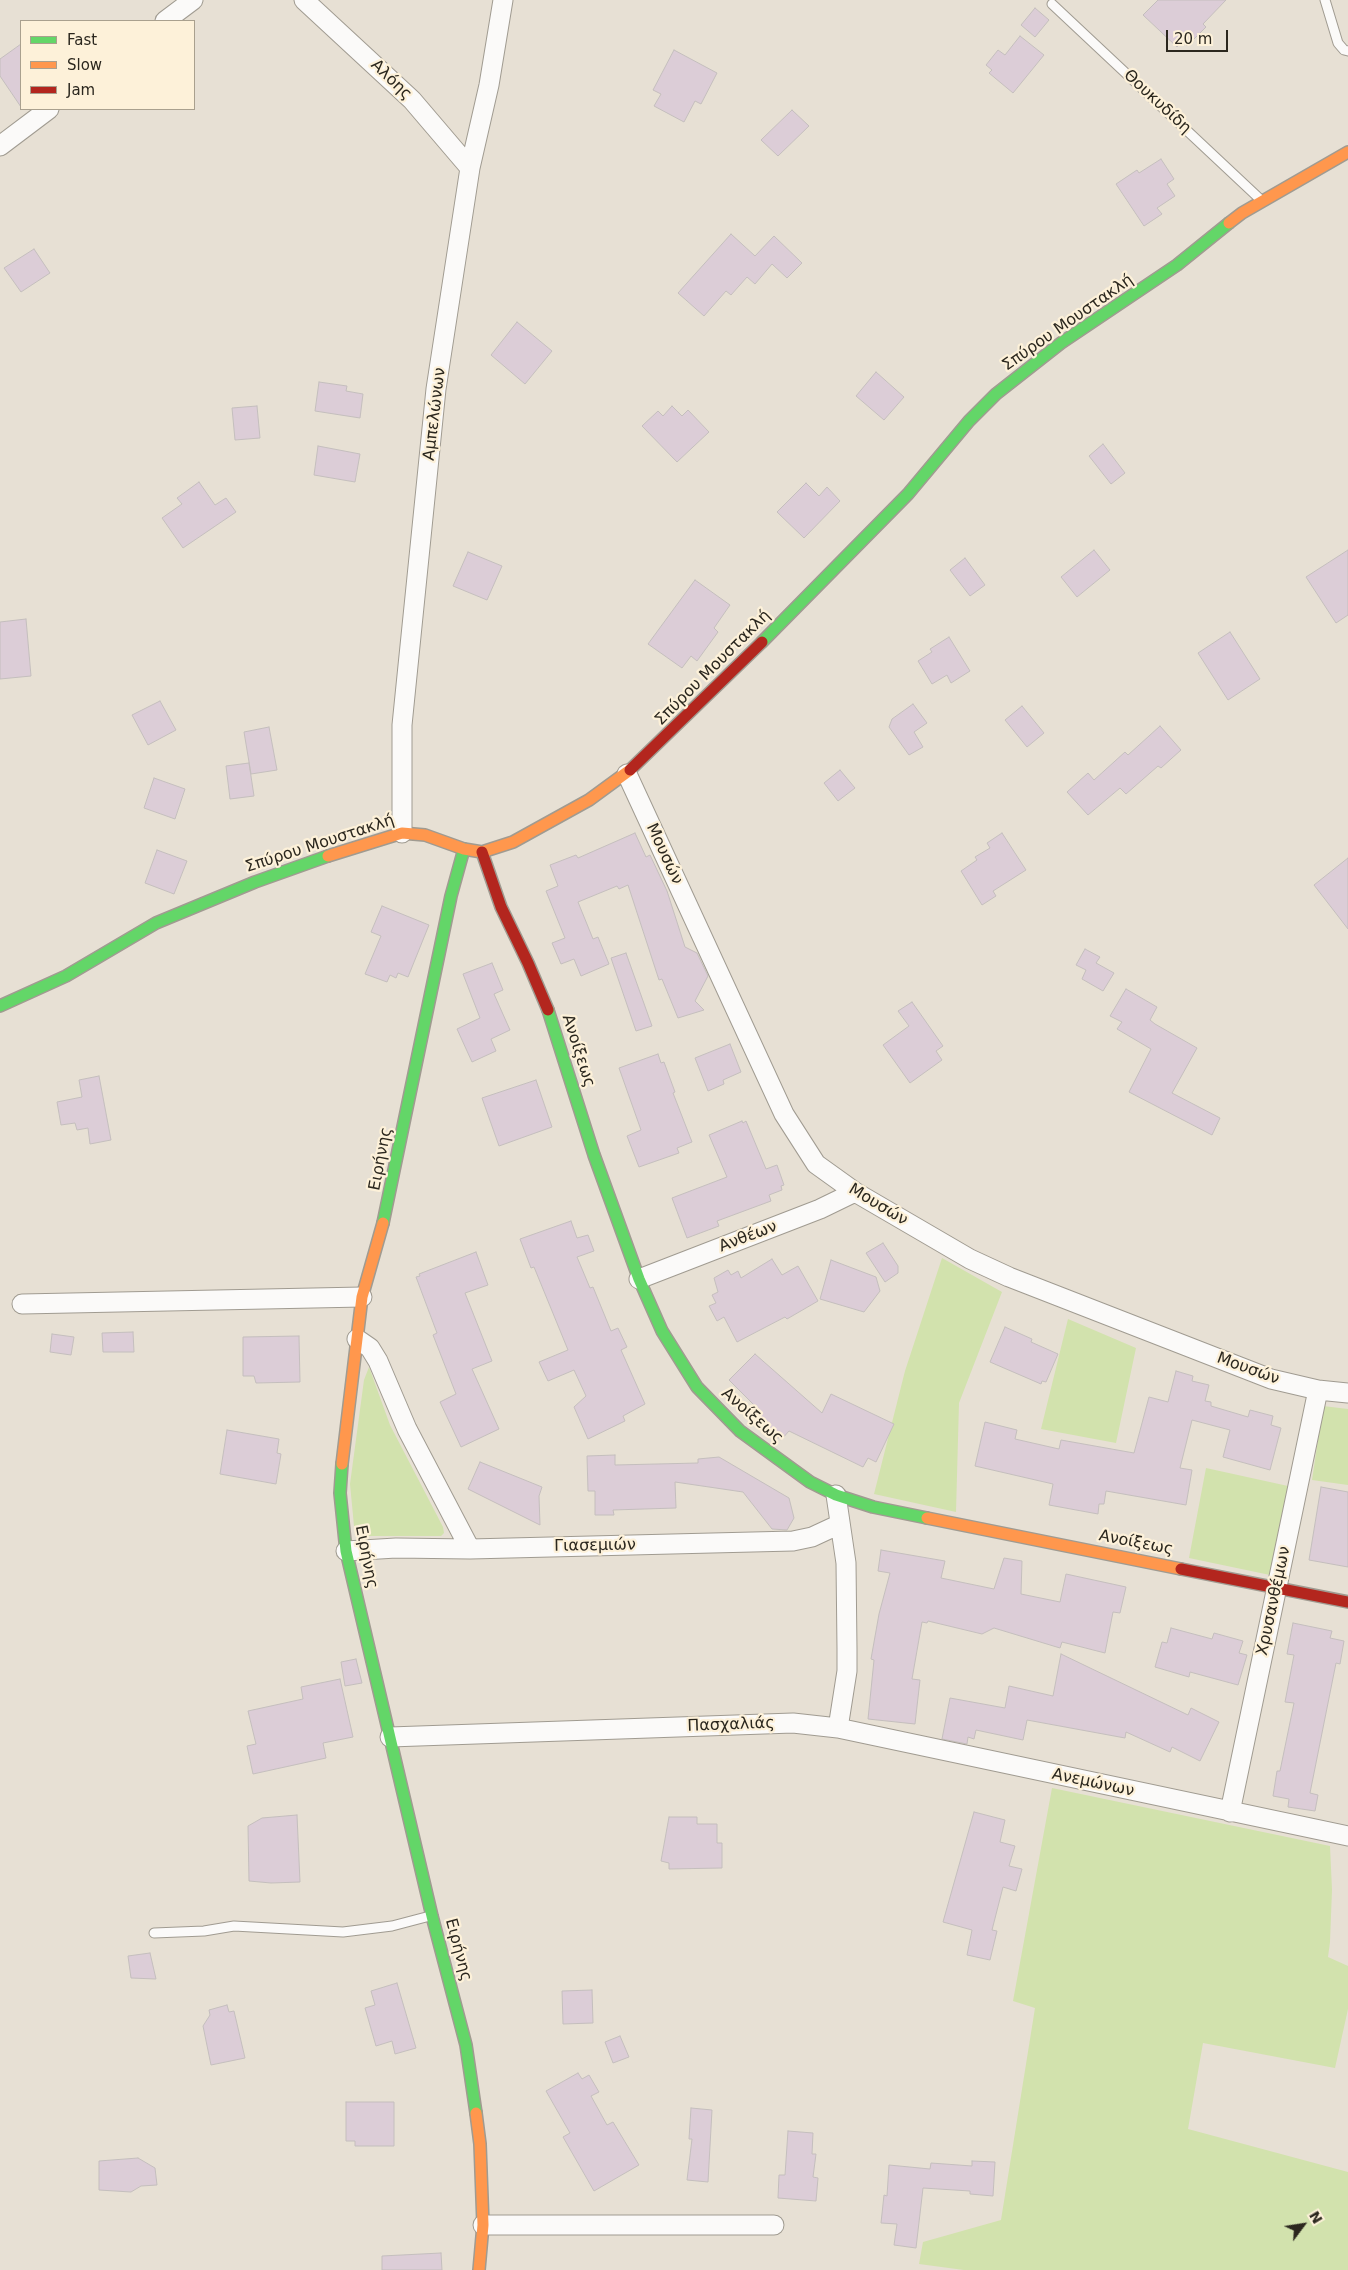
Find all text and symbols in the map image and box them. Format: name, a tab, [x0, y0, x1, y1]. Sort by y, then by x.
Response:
legend	[20, 20, 195, 110]
scale bar	[1168, 20, 1230, 52]
text: 20 m	[1174, 30, 1212, 48]
text: Fast	[67, 31, 97, 49]
text: Slow	[67, 56, 102, 74]
street label: Αλόης	[366, 56, 416, 104]
street label: Θουκυδίδη	[1119, 66, 1195, 138]
text: Jam	[67, 81, 95, 99]
street label: Σπύρου Μουστακλή	[999, 271, 1137, 375]
street label: Αμπελώνων	[420, 366, 450, 462]
street label: Σπύρου Μουστακλή	[651, 606, 775, 730]
street label: Σπύρου Μουστακλή	[243, 811, 397, 877]
street label: Μουσών	[641, 820, 687, 888]
street label: Ανοίξεως	[557, 1012, 599, 1090]
street label: Ειρήνης	[365, 1126, 397, 1192]
street label: Μουσών	[845, 1180, 911, 1230]
street label: Ανθέων	[716, 1217, 780, 1257]
street label: Μουσών	[1214, 1349, 1282, 1389]
street label: Ανοίξεως	[717, 1384, 787, 1448]
street label: Ειρήνης	[350, 1524, 382, 1590]
street label: Ανοίξεως	[1097, 1526, 1175, 1560]
street label: Γιασεμιών	[554, 1536, 636, 1556]
street label: Χρυσανθέμων	[1253, 1545, 1295, 1657]
street label: Πασχαλιάς	[687, 1714, 775, 1736]
street label: Ανεμώνων	[1050, 1765, 1136, 1801]
street label: Ειρήνης	[440, 1916, 476, 1984]
north arrow	[1278, 2200, 1328, 2250]
text: N	[1306, 2208, 1326, 2226]

